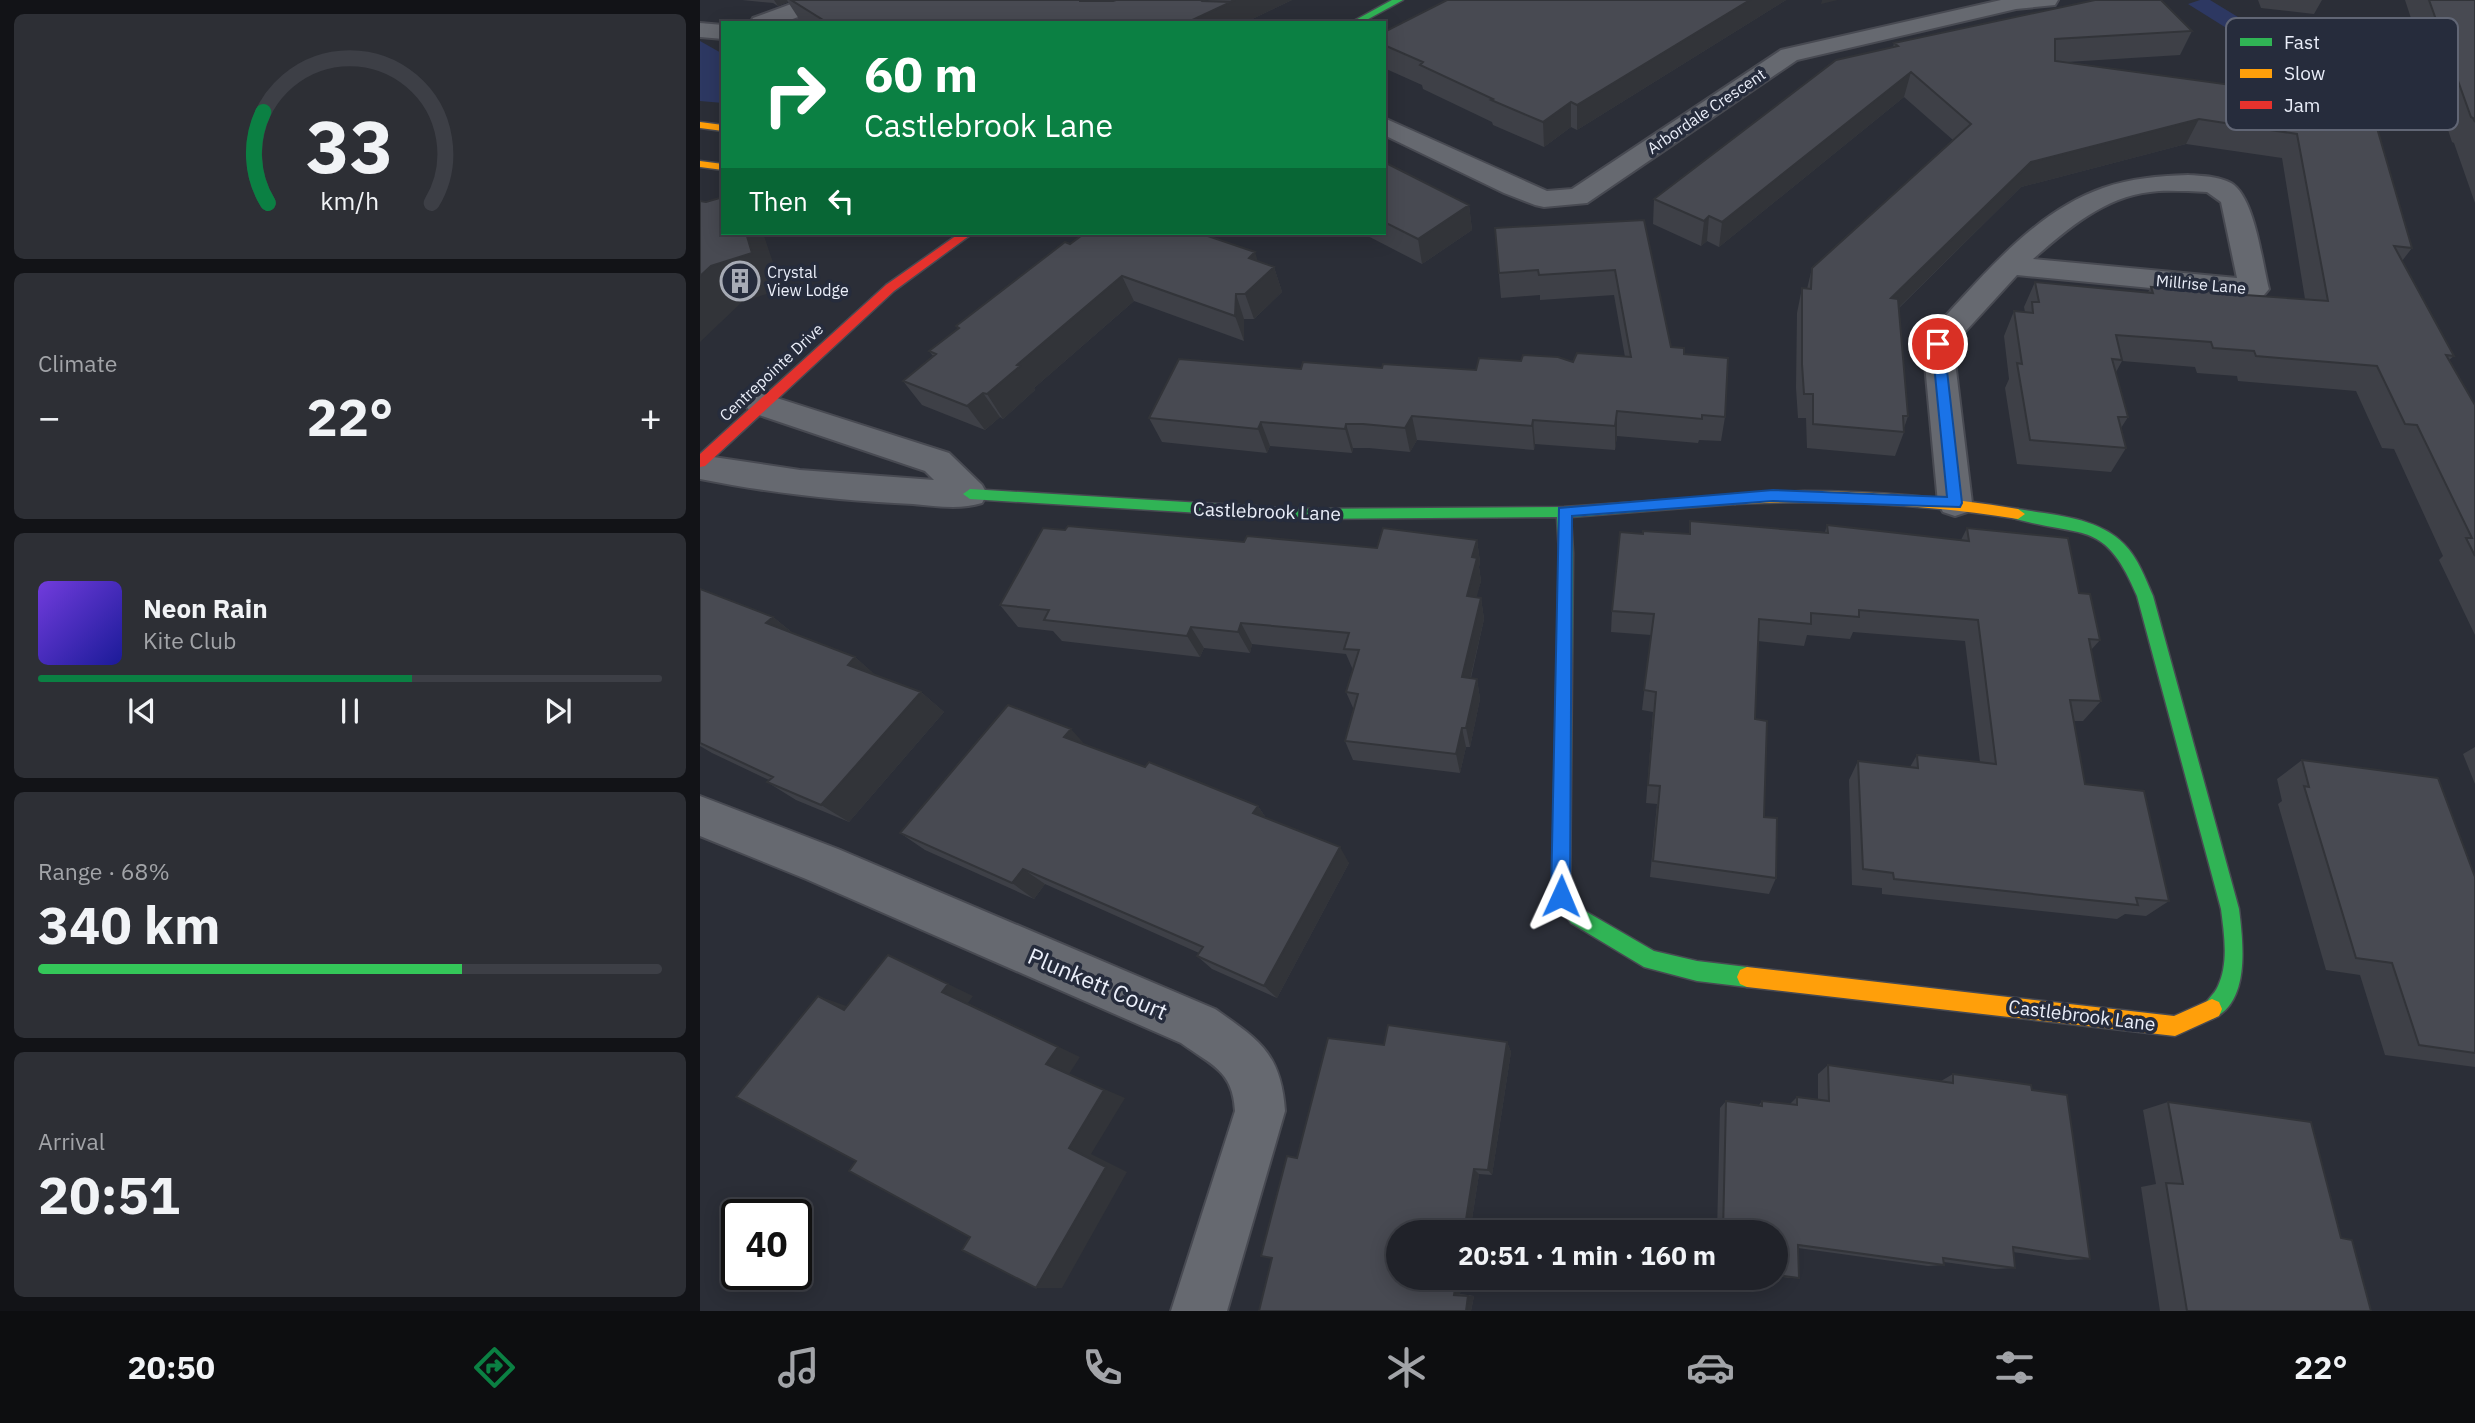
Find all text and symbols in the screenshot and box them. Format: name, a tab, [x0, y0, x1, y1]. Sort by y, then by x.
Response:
legend	[2226, 18, 2458, 130]
text: Fast	[2284, 30, 2320, 54]
text: 60 m	[864, 42, 978, 105]
icon: right	[749, 49, 840, 140]
text: Slow	[2284, 61, 2325, 85]
street label: Arbordale Crescent	[1643, 64, 1769, 158]
text: Jam	[2284, 93, 2320, 117]
text: 33	[306, 98, 394, 193]
text: Castlebrook Lane	[864, 104, 1113, 146]
icon: left	[822, 182, 860, 220]
text: km/h	[321, 184, 379, 217]
text: Then	[749, 184, 808, 218]
building icon: Crystal View Lodge	[719, 260, 761, 302]
place label: Crystal View Lodge	[767, 262, 849, 300]
street label: Millrise Lane	[2155, 270, 2247, 298]
pin	[1908, 314, 1968, 374]
street label: Centrepointe Drive	[715, 319, 827, 425]
icon: arrive	[1919, 325, 1957, 363]
text: Climate	[38, 348, 117, 378]
text: 22°	[307, 383, 393, 450]
text: −	[38, 392, 61, 441]
text: +	[639, 392, 662, 441]
street label: Castlebrook Lane	[1193, 496, 1341, 526]
text: Neon Rain	[143, 591, 268, 625]
text: Kite Club	[143, 625, 236, 655]
icon: previous	[123, 692, 161, 730]
icon: pause	[331, 692, 369, 730]
icon: next	[539, 692, 577, 730]
text: Range · 68%	[38, 856, 170, 886]
position arrow	[1524, 859, 1598, 933]
text: 340 km	[38, 891, 220, 958]
street label: Plunkett Court	[1024, 940, 1172, 1026]
street label: Castlebrook Lane	[2007, 994, 2157, 1036]
text: Arrival	[38, 1126, 105, 1156]
text: 20:51	[38, 1161, 180, 1228]
speed limit sign: 40	[721, 1199, 812, 1290]
text: 20:51 · 1 min · 160 m	[1458, 1238, 1716, 1272]
icon: directions	[470, 1343, 519, 1392]
icon: music	[774, 1343, 823, 1392]
icon: phone	[1078, 1343, 1127, 1392]
icon: climate	[1382, 1343, 1431, 1392]
icon: car	[1686, 1343, 1735, 1392]
icon: filters	[1990, 1343, 2039, 1392]
text: 20:50	[128, 1346, 215, 1388]
text: 22°	[2294, 1346, 2347, 1388]

